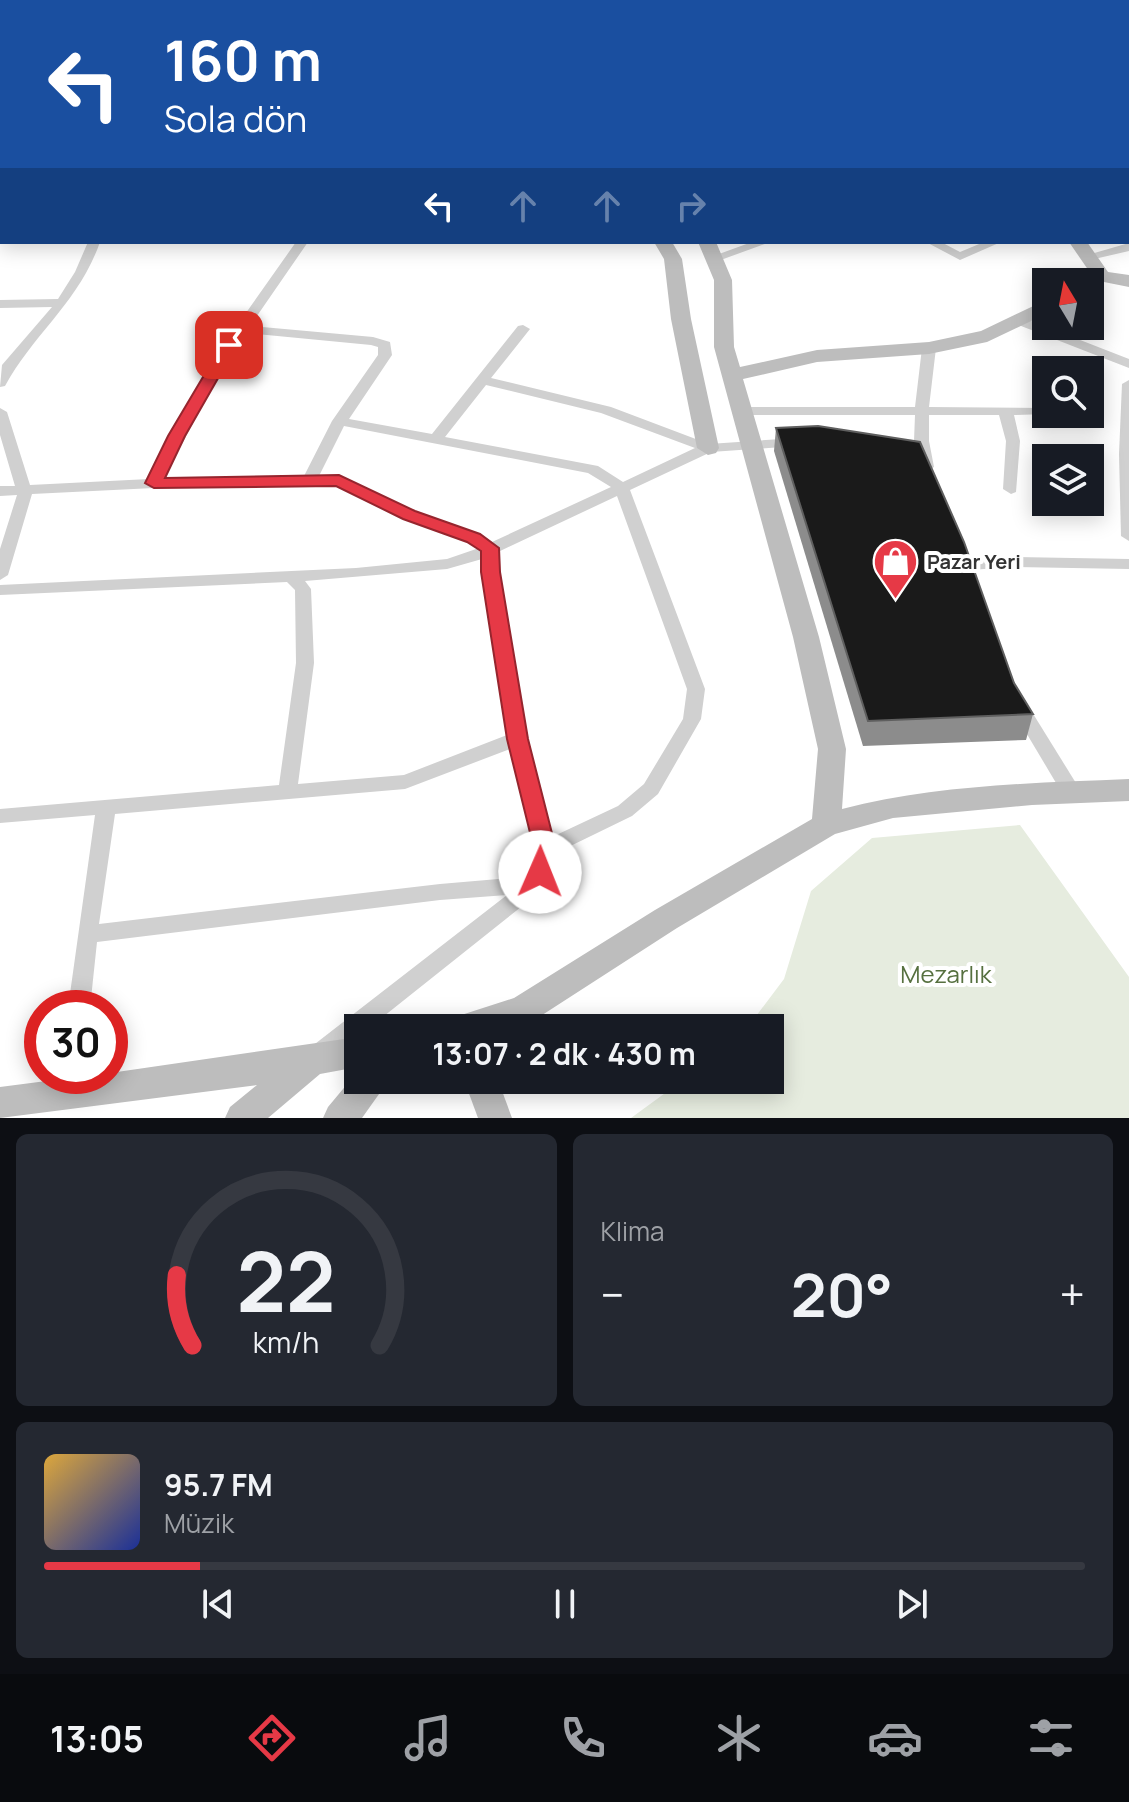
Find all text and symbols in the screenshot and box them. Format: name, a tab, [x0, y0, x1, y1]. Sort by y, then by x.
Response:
text: 160 m	[164, 21, 322, 98]
icon: left	[32, 32, 136, 136]
text: Sola dön	[164, 94, 307, 143]
icon: left	[417, 184, 461, 228]
icon: ahead	[501, 184, 545, 228]
icon: ahead	[585, 184, 629, 228]
icon: right	[669, 184, 713, 228]
north arrow	[1032, 268, 1104, 340]
map controls	[1032, 268, 1104, 516]
pin	[195, 311, 263, 379]
icon: arrive	[207, 323, 251, 367]
button: search	[1032, 356, 1104, 428]
button: layers	[1032, 444, 1104, 516]
shop icon: Pazar Yeri	[872, 538, 920, 601]
place label: Pazar Yeri	[927, 548, 1021, 575]
position arrow	[498, 830, 582, 914]
park label: Mezarlık	[900, 957, 993, 990]
speed limit sign: 30	[24, 990, 128, 1094]
text: 13:07 · 2 dk · 430 m	[432, 1033, 696, 1074]
text: Klima	[601, 1213, 665, 1249]
text: 22	[237, 1223, 336, 1337]
text: 20°	[791, 1253, 893, 1335]
text: −	[601, 1264, 624, 1324]
text: +	[1060, 1264, 1085, 1324]
text: km/h	[253, 1323, 319, 1362]
text: 95.7 FM	[164, 1464, 273, 1505]
text: Müzik	[164, 1505, 234, 1541]
icon: previous	[196, 1582, 240, 1626]
icon: pause	[543, 1582, 587, 1626]
icon: next	[890, 1582, 934, 1626]
icon: directions	[244, 1710, 300, 1766]
icon: music	[400, 1710, 456, 1766]
icon: phone	[555, 1710, 611, 1766]
icon: climate	[711, 1710, 767, 1766]
icon: car	[867, 1710, 923, 1766]
icon: filters	[1023, 1710, 1079, 1766]
text: 13:05	[50, 1714, 144, 1763]

